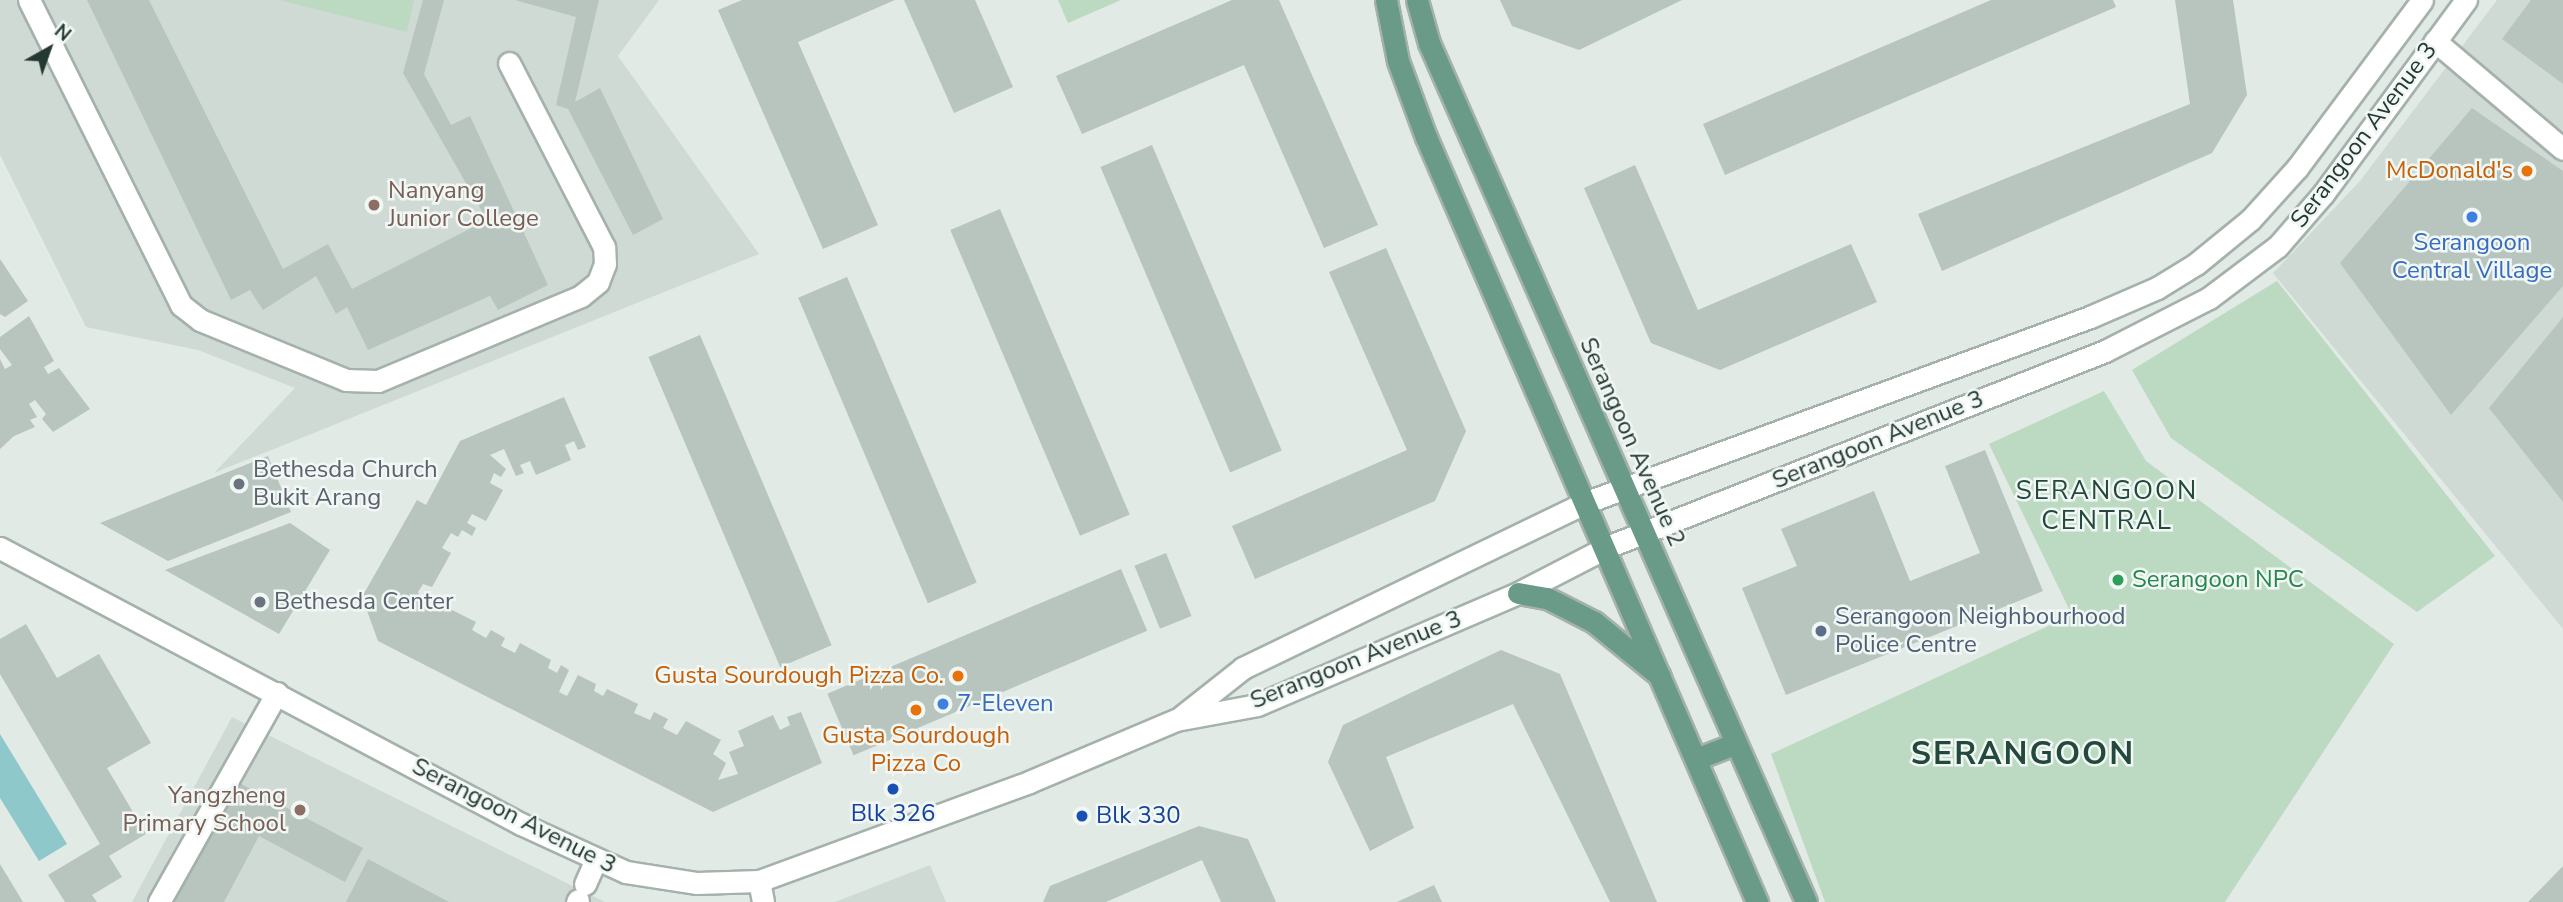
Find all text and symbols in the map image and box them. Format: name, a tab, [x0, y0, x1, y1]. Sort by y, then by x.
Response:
north arrow	[14, 14, 84, 84]
text: N	[49, 18, 76, 47]
street label: Serangoon Avenue 3	[2285, 36, 2443, 234]
place label: McDonald's	[2386, 157, 2513, 185]
marker: McDonald's	[2519, 163, 2535, 179]
place label: Nanyang Junior College	[388, 177, 539, 233]
marker: Nanyang Junior College	[366, 197, 382, 213]
marker: Serangoon Central Village	[2464, 209, 2480, 225]
place label: Serangoon Central Village	[2392, 229, 2552, 285]
street label: Serangoon Avenue 2	[1573, 333, 1691, 551]
street label: Serangoon Avenue 3	[1768, 384, 1988, 496]
place label: Bethesda Church Bukit Arang	[253, 456, 438, 512]
district label: SERANGOON CENTRAL	[2017, 475, 2197, 536]
marker: Bethesda Church Bukit Arang	[231, 476, 247, 492]
place label: Serangoon NPC	[2132, 566, 2304, 594]
marker: Serangoon NPC	[2110, 572, 2126, 588]
place label: Bethesda Center	[274, 588, 454, 616]
marker: Bethesda Center	[252, 594, 268, 610]
place label: Serangoon Neighbourhood Police Centre	[1835, 603, 2125, 659]
street label: Serangoon Avenue 3	[1246, 604, 1466, 716]
marker: Serangoon Neighbourhood Police Centre	[1813, 623, 1829, 639]
place label: Gusta Sourdough Pizza Co.	[654, 662, 944, 690]
marker: Gusta Sourdough Pizza Co.	[950, 668, 966, 684]
place label: 7-Eleven	[957, 690, 1054, 718]
marker: 7-Eleven	[935, 696, 951, 712]
marker: Gusta Sourdough Pizza Co	[908, 702, 924, 718]
place label: Gusta Sourdough Pizza Co	[822, 722, 1010, 778]
district label: SERANGOON	[1912, 735, 2134, 773]
street label: Serangoon Avenue 3	[407, 752, 621, 880]
marker: Blk 326	[885, 781, 901, 797]
place label: Yangzheng Primary School	[123, 782, 286, 838]
place label: Blk 326	[851, 800, 935, 828]
marker: Yangzheng Primary School	[292, 802, 308, 818]
place label: Blk 330	[1096, 802, 1181, 830]
marker: Blk 330	[1074, 808, 1090, 824]

